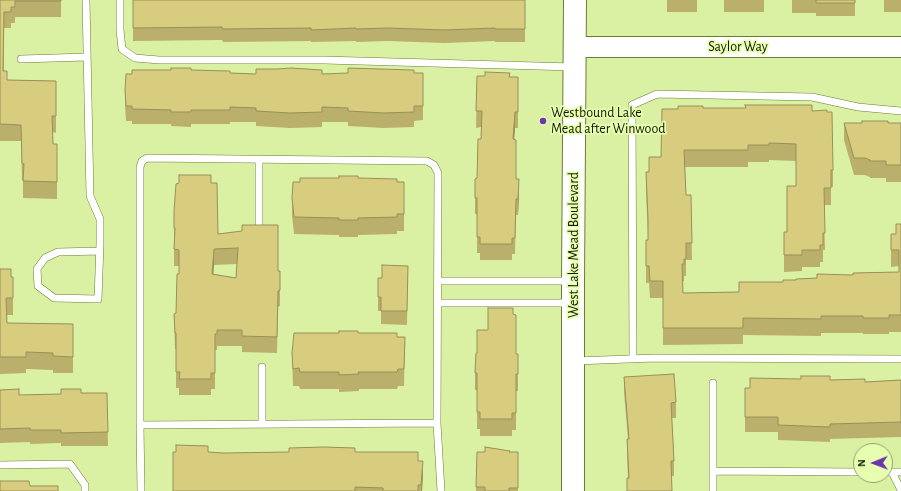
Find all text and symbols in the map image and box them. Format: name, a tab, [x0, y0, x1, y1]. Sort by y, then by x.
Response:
street label: Saylor Way	[708, 39, 768, 55]
place label: Westbound Lake Mead after Winwood	[551, 105, 666, 138]
marker: Westbound Lake Mead after Winwood	[538, 116, 548, 126]
street label: West Lake Mead Boulevard	[566, 172, 582, 318]
north arrow	[853, 443, 893, 483]
text: N	[856, 459, 867, 467]

